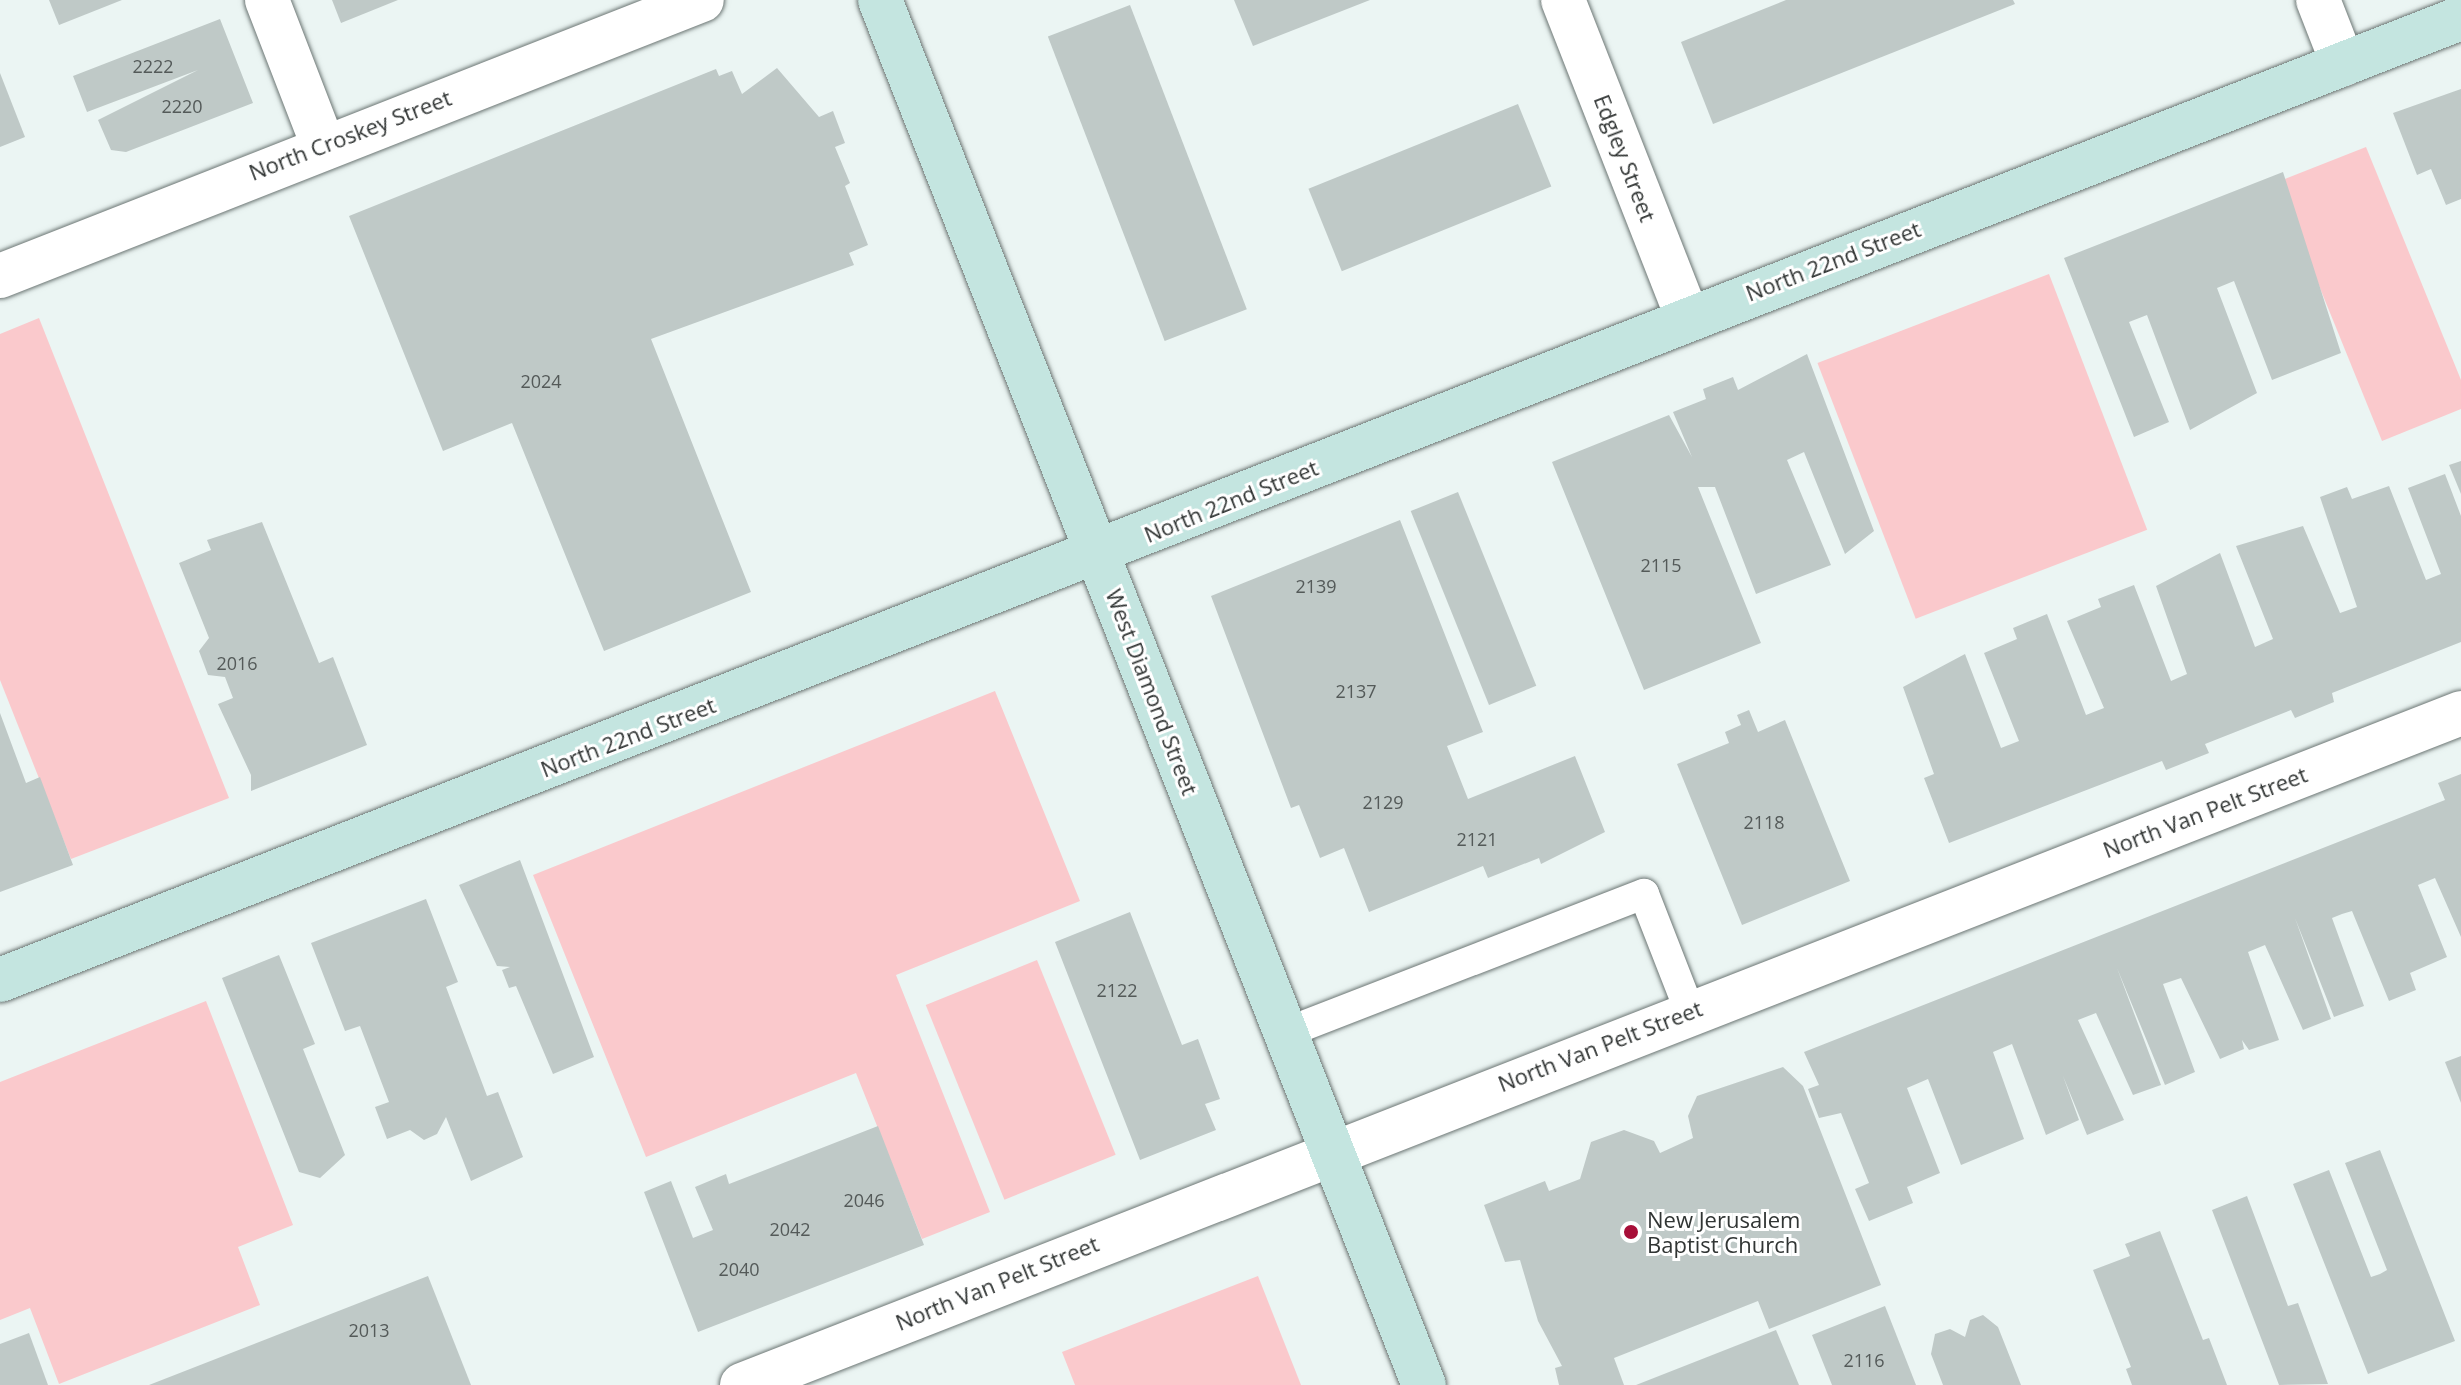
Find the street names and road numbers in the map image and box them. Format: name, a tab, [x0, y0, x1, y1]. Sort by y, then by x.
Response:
street label: North Croskey Street	[245, 84, 455, 186]
street label: Edgley Street	[1589, 91, 1661, 225]
street label: North 22nd Street	[1742, 216, 1924, 306]
street label: North 22nd Street	[1140, 454, 1322, 548]
street label: West Diamond Street	[1101, 585, 1203, 799]
street label: North 22nd Street	[537, 692, 719, 782]
street label: North Van Pelt Street	[2099, 761, 2311, 863]
street label: North Van Pelt Street	[1494, 995, 1706, 1097]
street label: North Van Pelt Street	[892, 1230, 1102, 1336]

